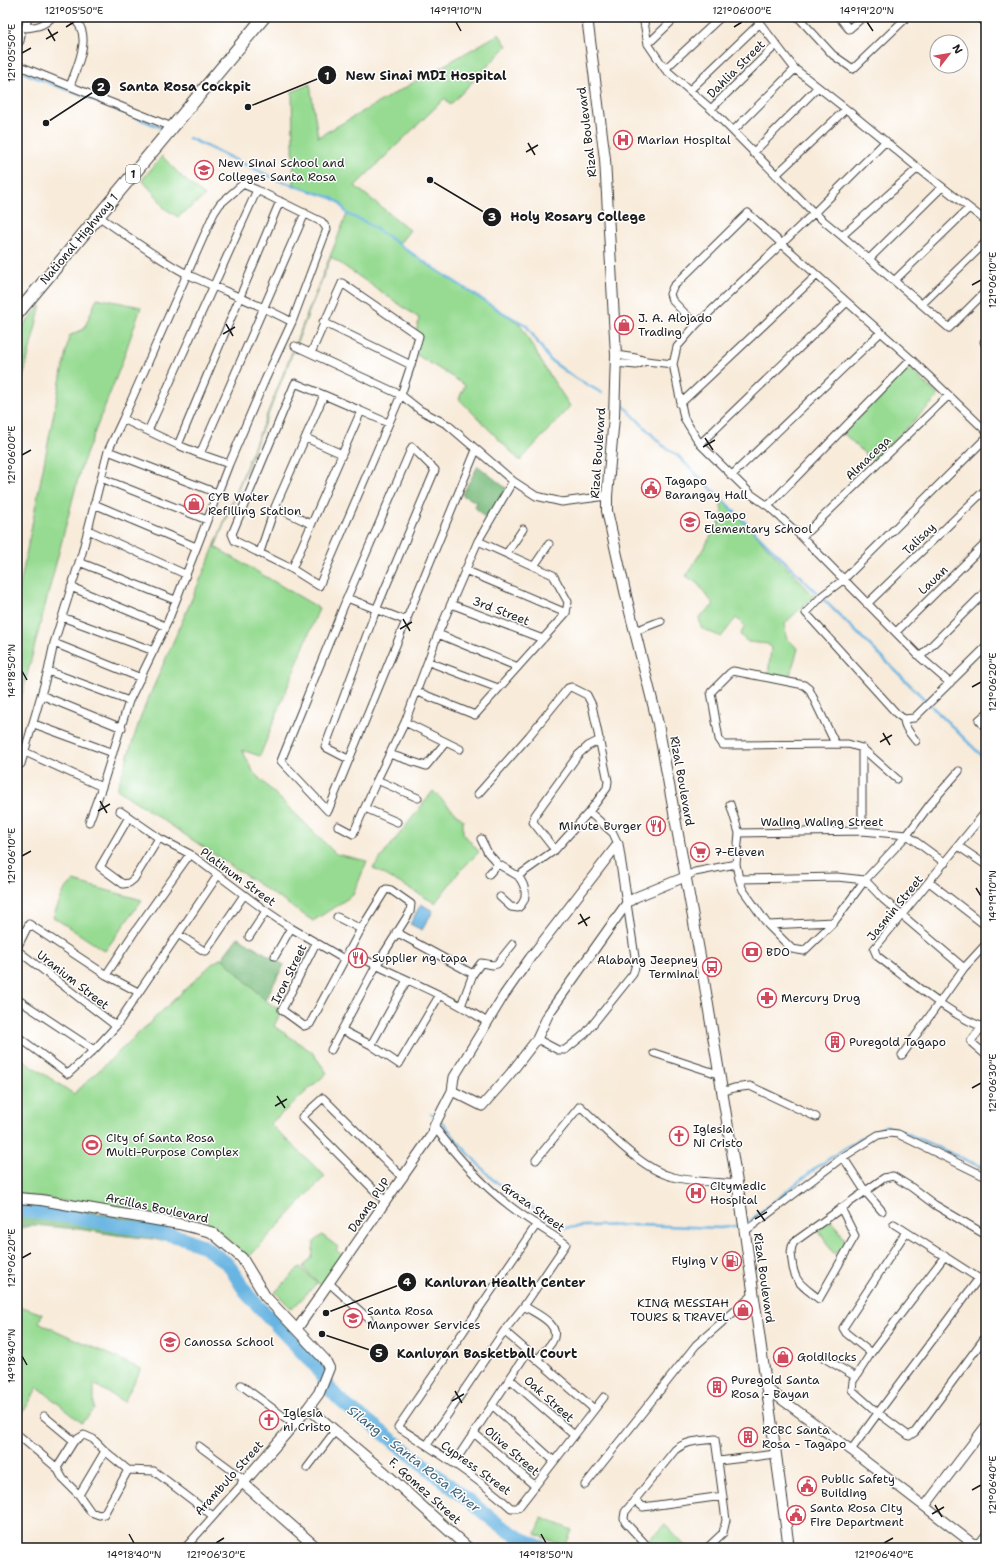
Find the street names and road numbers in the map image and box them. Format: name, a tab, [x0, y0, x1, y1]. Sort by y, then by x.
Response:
street label: Dahlia Street	[703, 36, 769, 102]
street label: Rizal Boulevard	[573, 85, 600, 178]
road number: 1	[126, 165, 140, 183]
street label: National Highway 1	[36, 190, 122, 288]
street label: Rizal Boulevard	[587, 407, 609, 499]
street label: Almacega	[842, 432, 895, 484]
street label: Talisay	[899, 519, 939, 559]
street label: Lauan	[915, 562, 951, 598]
street label: 3rd Street	[470, 593, 532, 629]
street label: Rizal Boulevard	[666, 735, 698, 828]
street label: Waling Waling Street	[760, 814, 884, 830]
street label: Platinum Street	[197, 844, 279, 910]
street label: Jasmin Street	[863, 872, 927, 944]
street label: Iron Street	[268, 941, 310, 1007]
street label: Uranium Street	[34, 947, 112, 1013]
street label: Daang PUP	[344, 1174, 394, 1236]
street label: Graza Street	[498, 1178, 568, 1236]
street label: Arcillas Boulevard	[104, 1189, 210, 1227]
street label: Rizal Boulevard	[750, 1232, 778, 1325]
street label: Oak Street	[520, 1372, 578, 1426]
street label: Olive Street	[481, 1423, 543, 1479]
street label: Arambulo Street	[191, 1437, 267, 1519]
street label: Cypress Street	[438, 1437, 514, 1499]
street label: F. Gomez Street	[385, 1454, 465, 1528]

